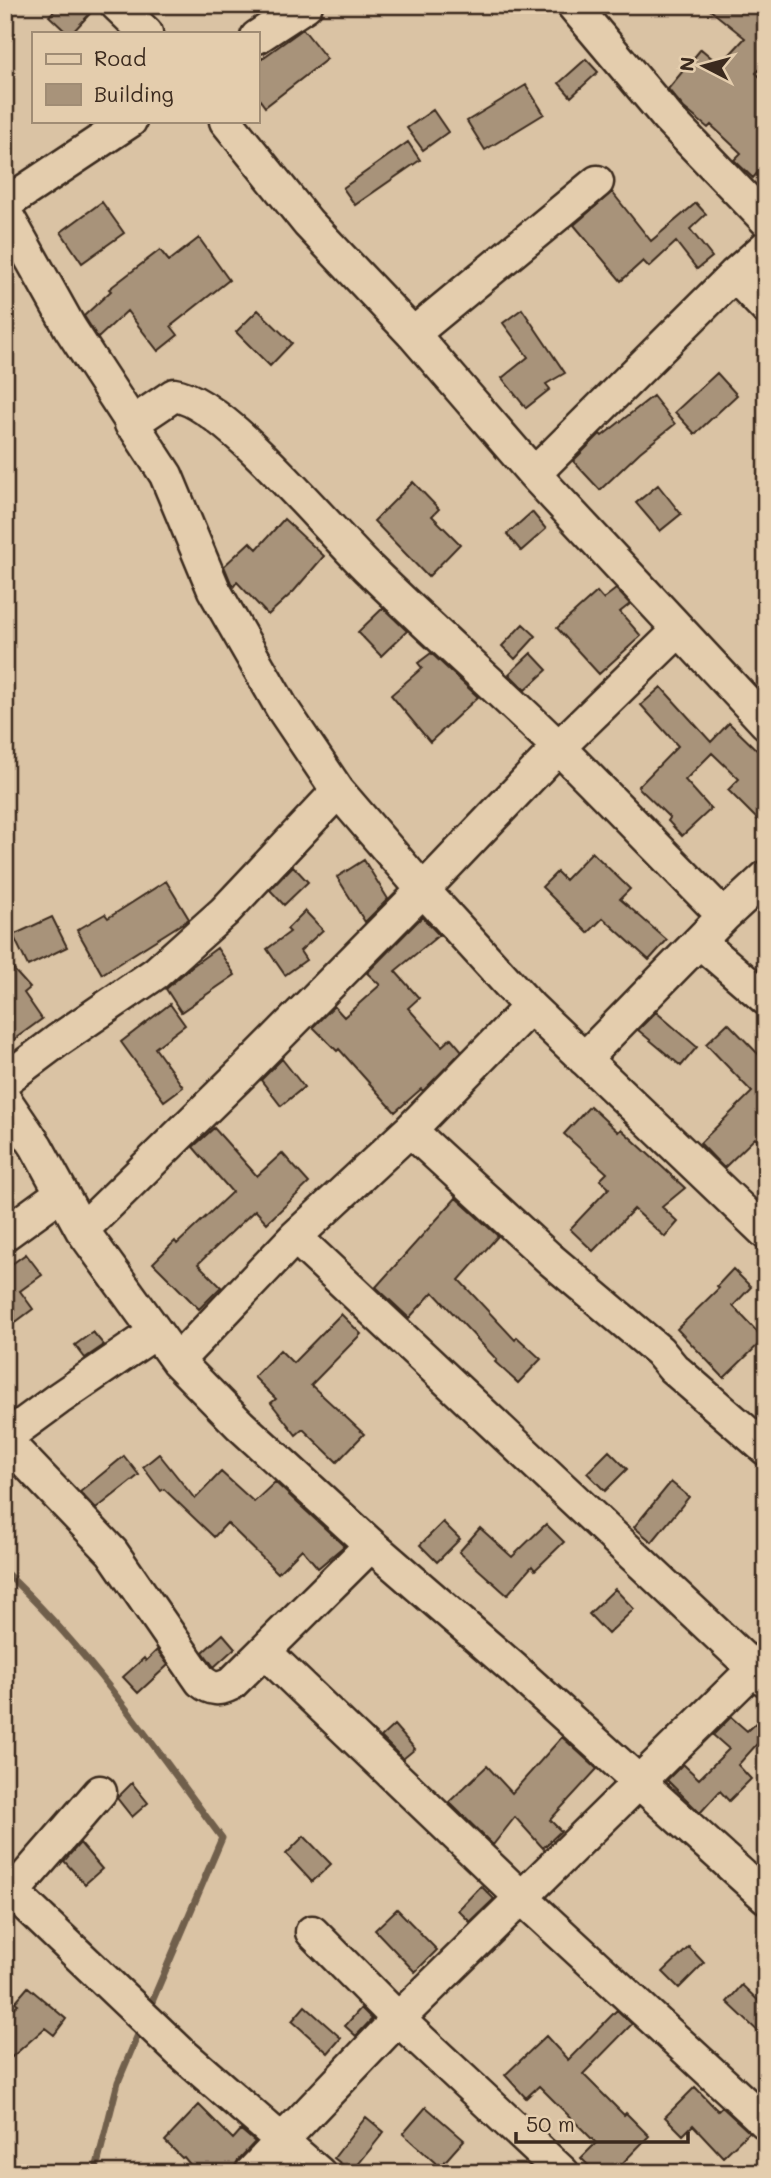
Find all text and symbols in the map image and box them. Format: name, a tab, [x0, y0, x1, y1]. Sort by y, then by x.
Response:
legend	[32, 32, 259, 122]
north arrow	[670, 32, 740, 102]
text: Road	[94, 44, 146, 71]
text: N	[673, 56, 700, 73]
text: Building	[94, 80, 174, 107]
scale bar	[516, 2101, 687, 2145]
text: 50 m	[526, 2110, 575, 2137]

